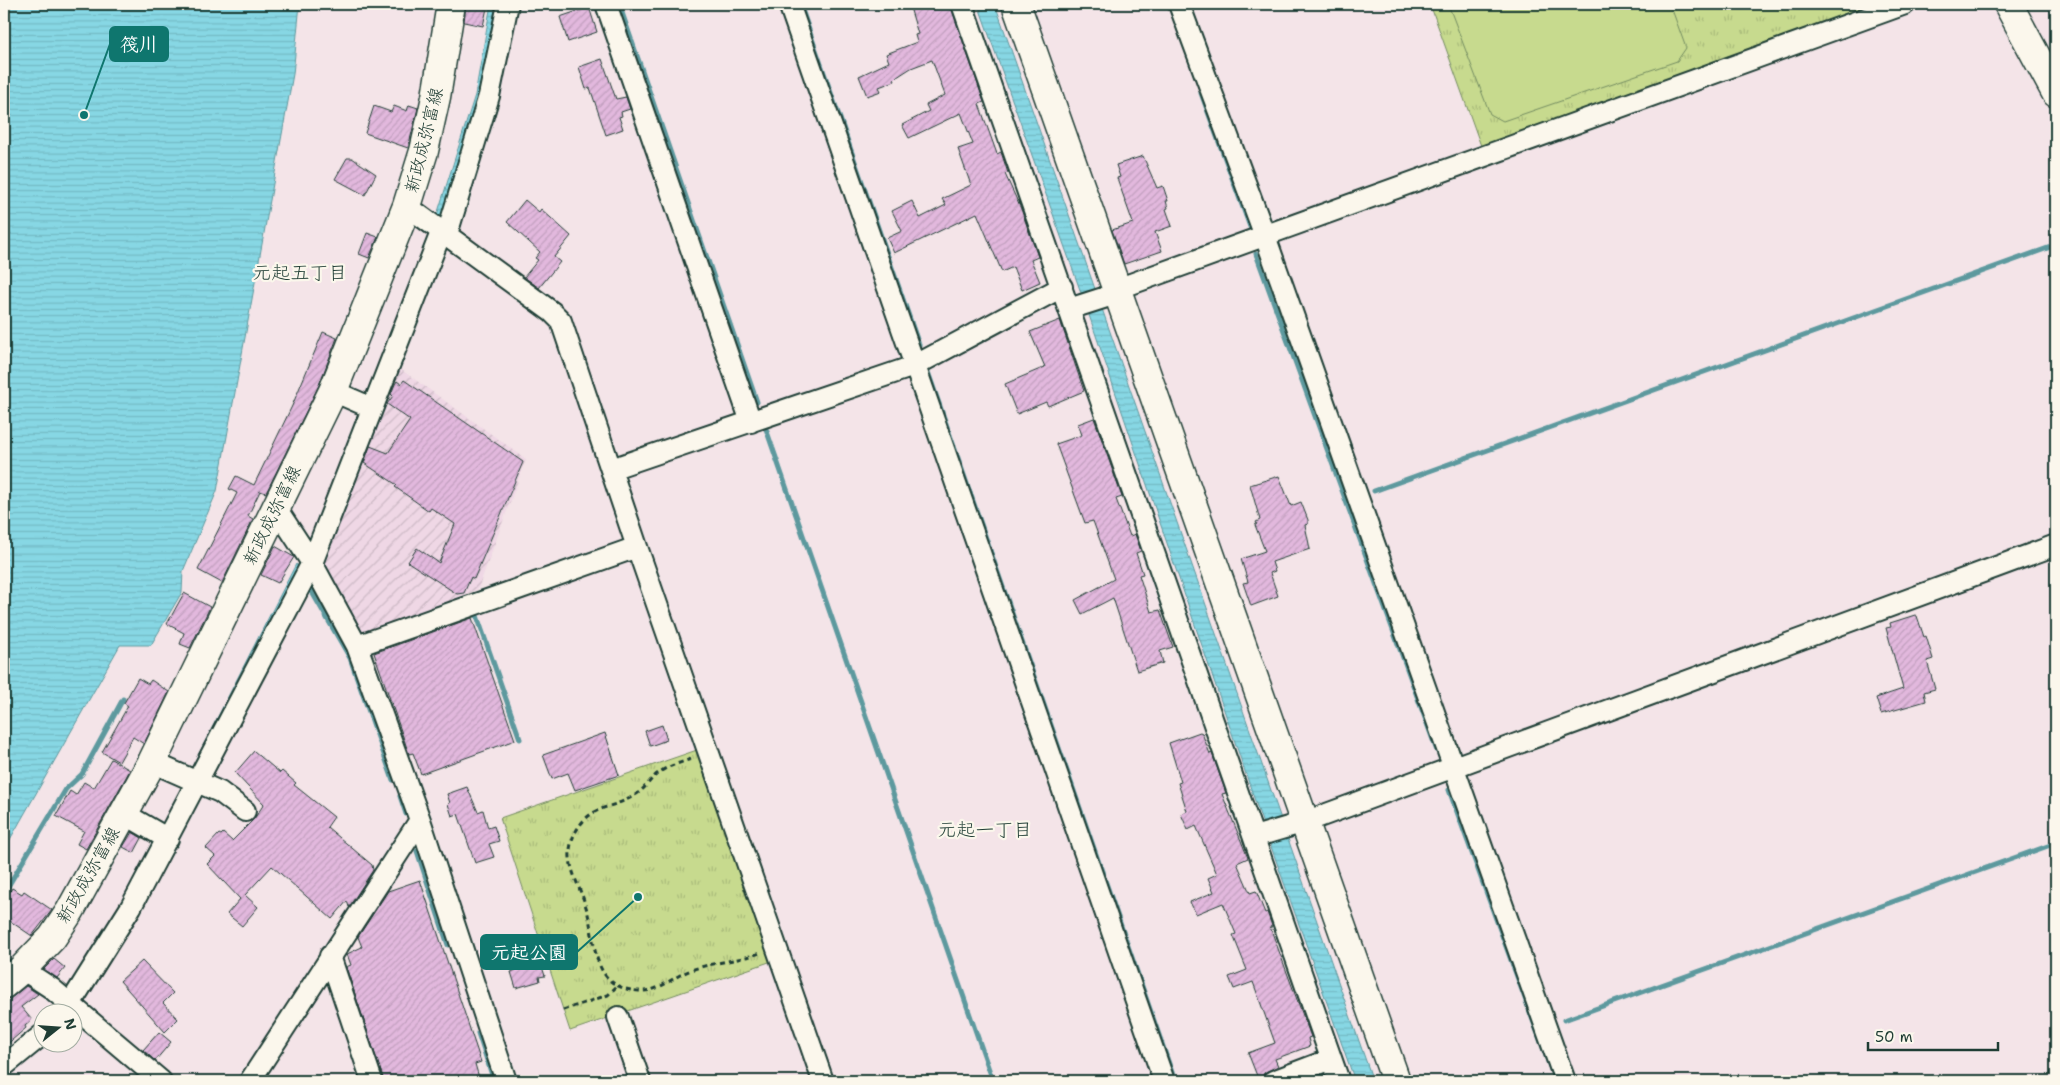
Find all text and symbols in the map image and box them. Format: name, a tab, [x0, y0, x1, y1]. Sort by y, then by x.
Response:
callout: 筏川	[110, 27, 168, 61]
text: 筏川	[120, 32, 158, 57]
street label: 新政成弥富線	[399, 85, 449, 195]
district label: 元起五丁目	[252, 260, 348, 285]
street label: 新政成弥富線	[238, 461, 306, 569]
district label: 元起一丁目	[937, 817, 1033, 842]
street label: 新政成弥富線	[51, 822, 125, 928]
callout: 元起公園	[481, 935, 577, 969]
text: 元起公園	[491, 940, 567, 965]
north arrow	[32, 1002, 82, 1052]
text: N	[60, 1016, 81, 1032]
scale bar	[1868, 1020, 1998, 1052]
text: 50 m	[1875, 1027, 1913, 1047]

